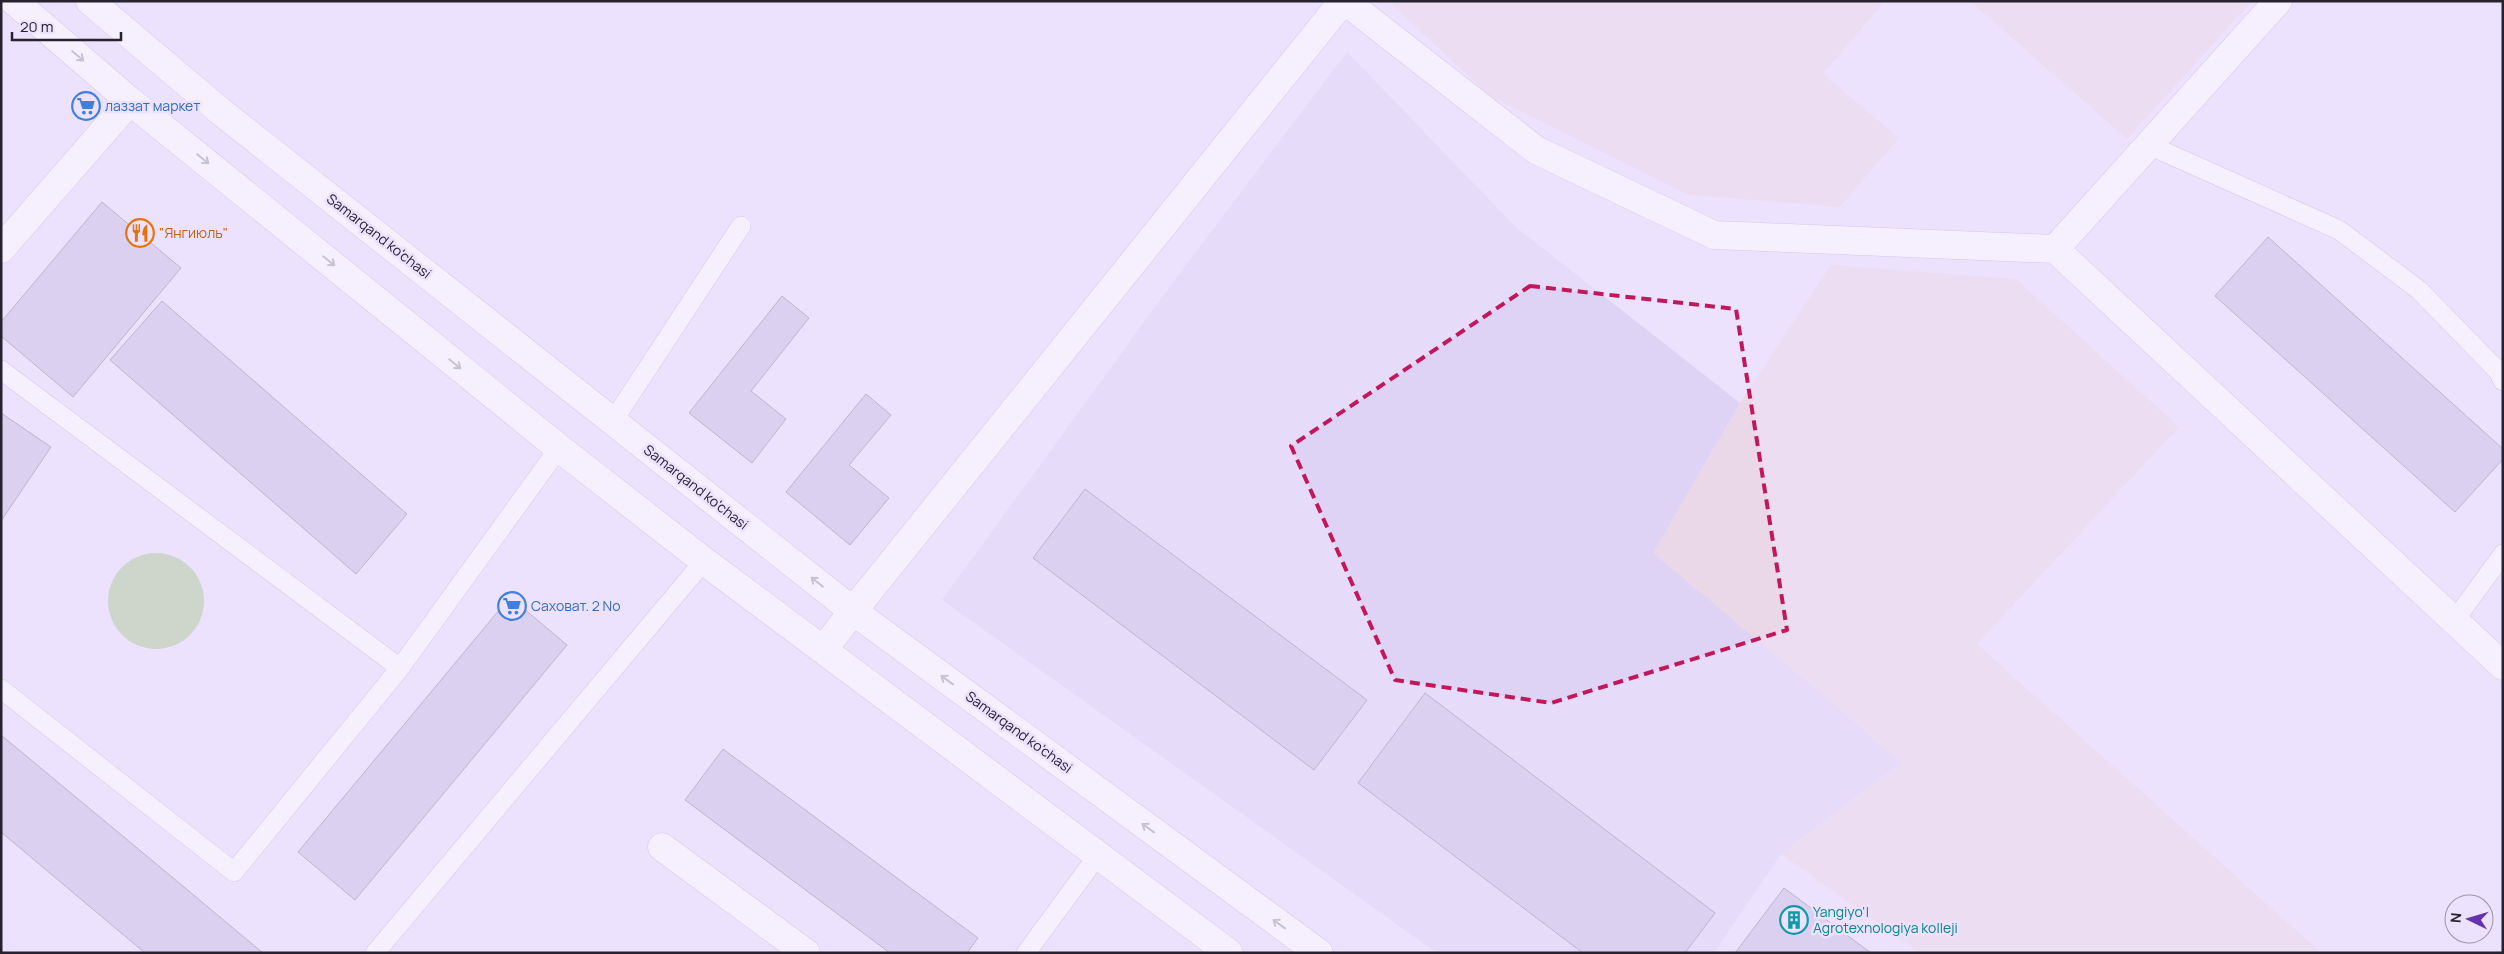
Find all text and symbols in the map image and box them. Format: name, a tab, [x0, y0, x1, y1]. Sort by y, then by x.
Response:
scale bar	[12, 10, 121, 42]
text: 20 m	[20, 16, 53, 37]
one-way arrow	[71, 50, 84, 61]
supermarket icon: лаззат маркет	[71, 91, 101, 121]
place label: лаззат маркет	[105, 96, 200, 115]
one-way arrow	[196, 154, 209, 165]
street label: Samarqand ko'chasi	[323, 189, 435, 282]
restaurant icon: "Янгиюль"	[125, 218, 155, 248]
place label: "Янгиюль"	[159, 223, 228, 242]
one-way arrow	[322, 256, 335, 267]
one-way arrow	[449, 358, 462, 369]
street label: Samarqand ko'chasi	[640, 440, 752, 533]
one-way arrow	[811, 577, 824, 588]
supermarket icon: Саховат. 2 No	[497, 591, 527, 621]
place label: Саховат. 2 No	[531, 596, 620, 615]
one-way arrow	[940, 675, 954, 685]
street label: Samarqand ko'chasi	[962, 686, 1077, 777]
one-way arrow	[1141, 823, 1155, 833]
north arrow	[2444, 894, 2494, 944]
place label: Yangiyo'l Agrotexnologiya kolleji	[1813, 902, 1958, 937]
building icon: Yangiyo'l Agrotexnologiya kolleji	[1779, 905, 1809, 935]
text: N	[2446, 912, 2465, 924]
one-way arrow	[1272, 919, 1286, 929]

